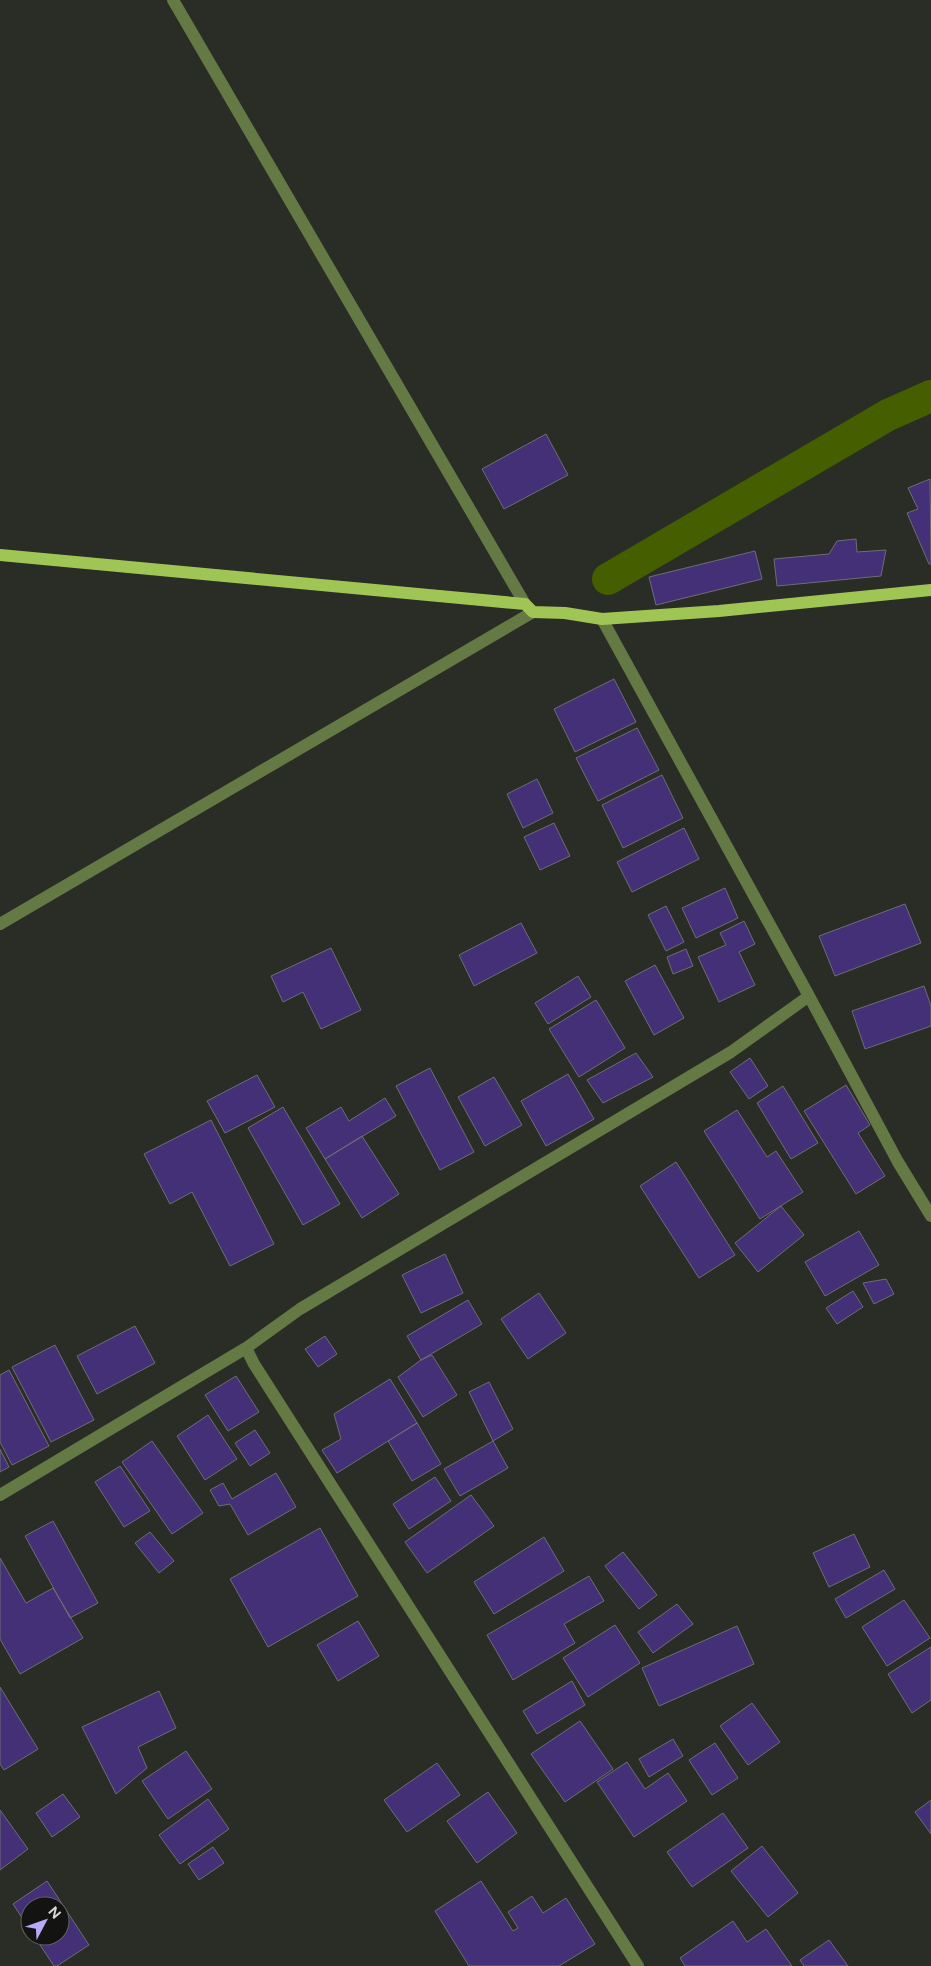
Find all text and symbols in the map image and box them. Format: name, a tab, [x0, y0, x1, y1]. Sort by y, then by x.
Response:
north arrow	[20, 1896, 70, 1946]
text: N	[44, 1903, 64, 1922]

